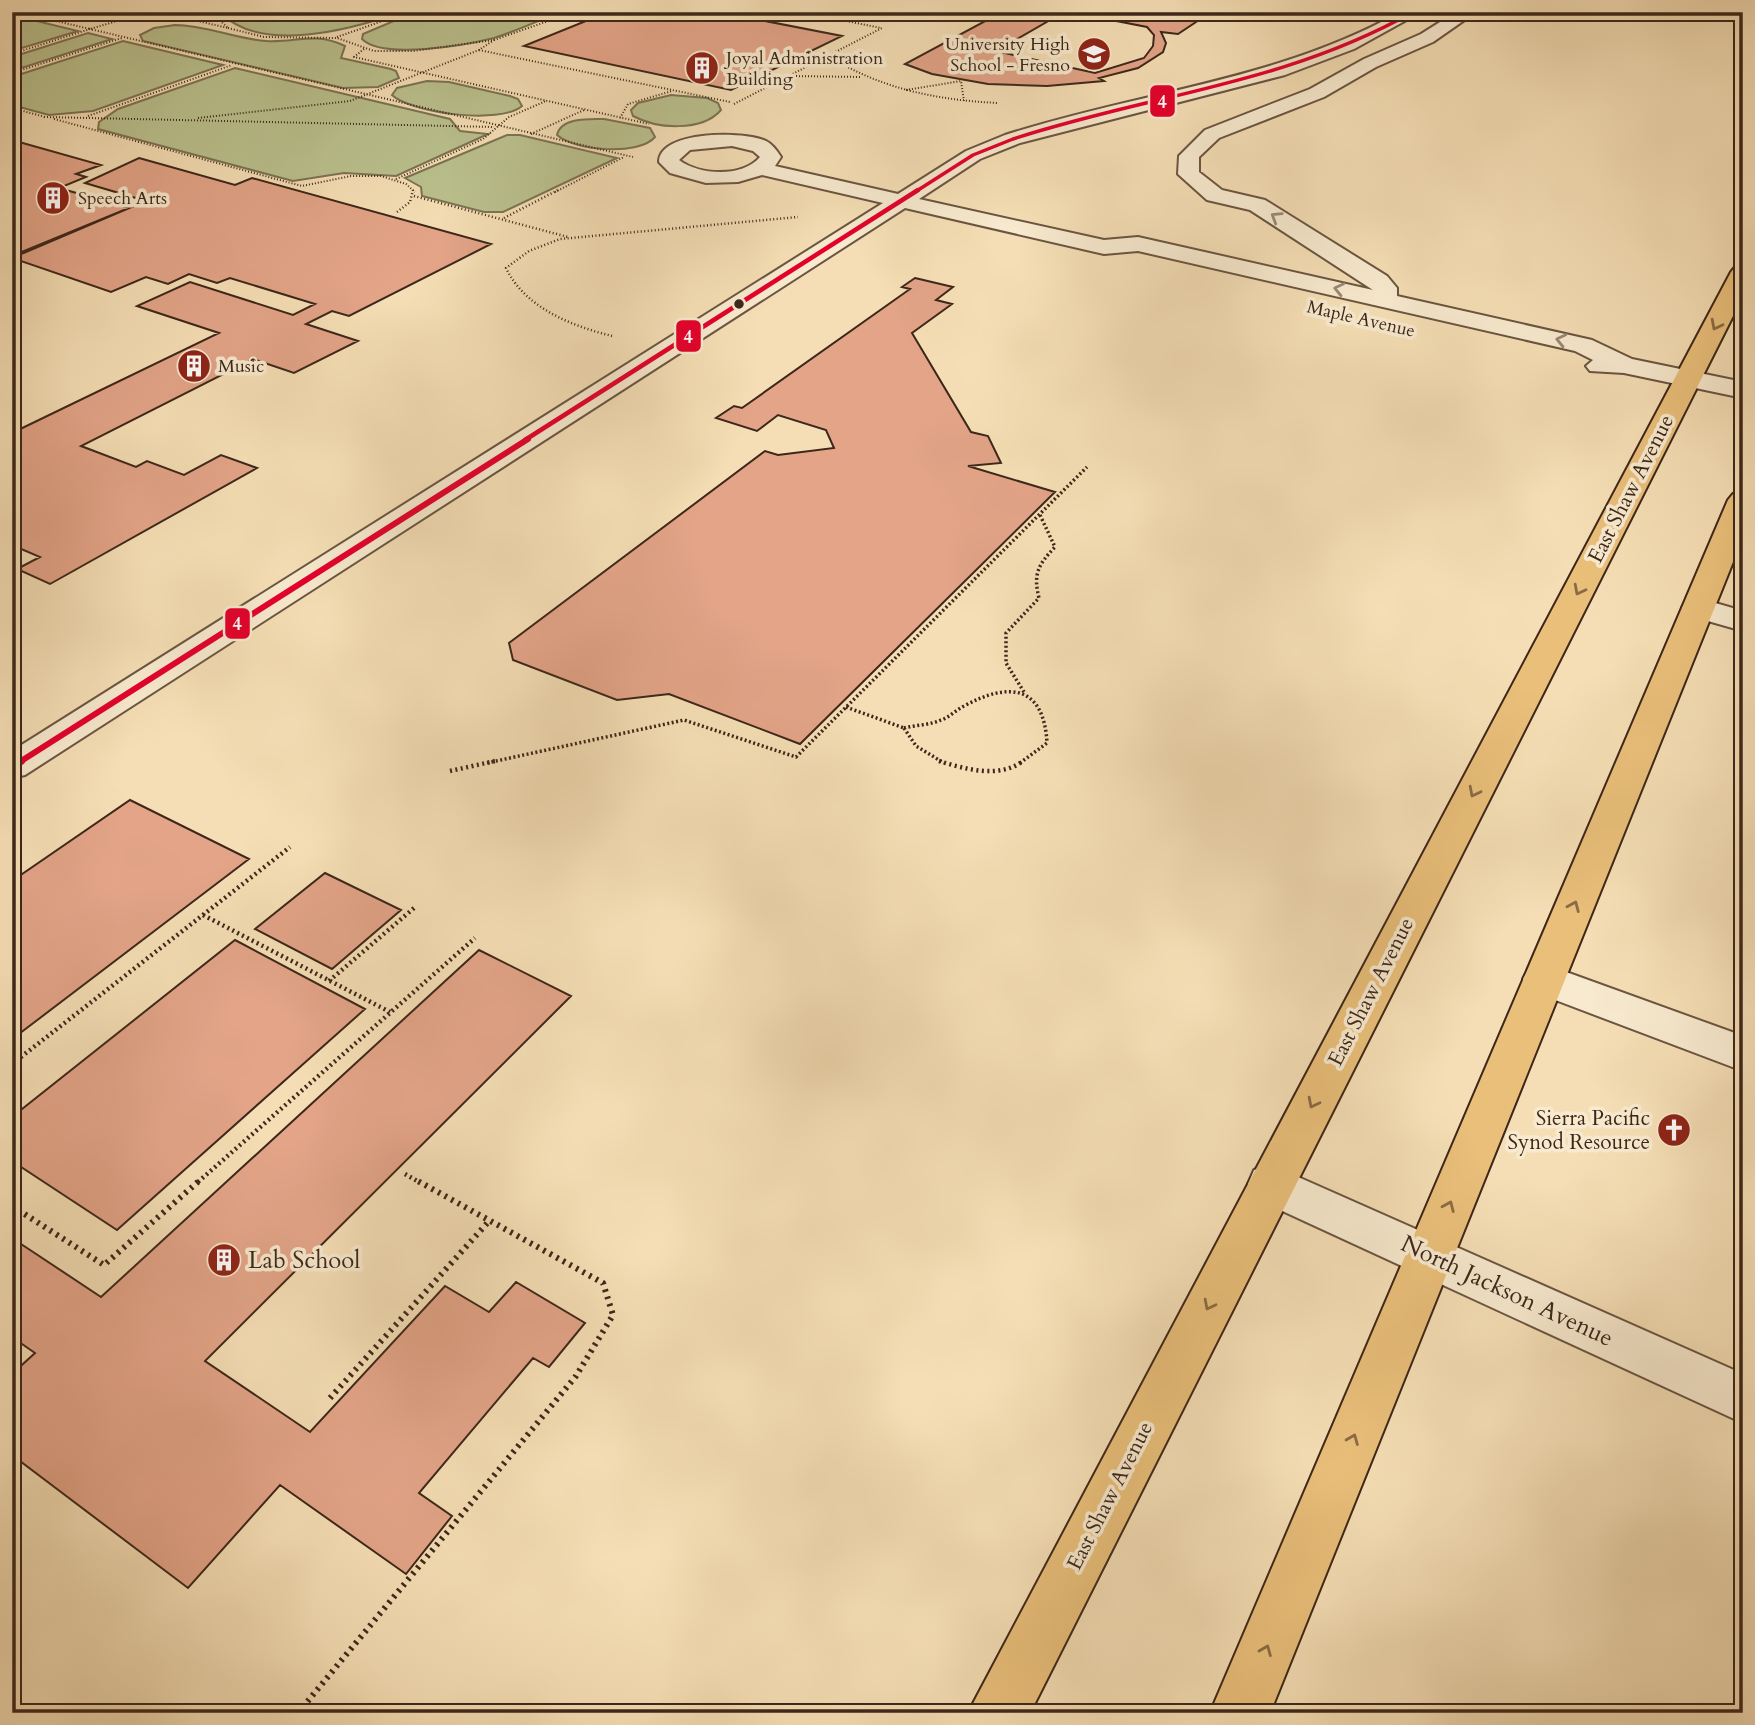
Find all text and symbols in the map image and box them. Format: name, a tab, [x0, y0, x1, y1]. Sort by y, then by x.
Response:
place label: University High School - Fresno	[945, 32, 1070, 78]
school or university icon: University High School - Fresno	[1075, 35, 1113, 73]
place label: Joyal Administration Building	[723, 46, 884, 92]
building icon: Joyal Administration Building	[683, 49, 721, 87]
line badge: 4	[1149, 84, 1176, 118]
text: 4	[1157, 89, 1167, 115]
building icon: Speech Arts	[34, 179, 72, 217]
place label: Speech Arts	[78, 186, 167, 211]
one-way arrow	[1271, 212, 1284, 225]
one-way arrow	[1333, 283, 1345, 297]
street label: Maple Avenue	[1304, 294, 1418, 344]
unlabelled marker	[732, 297, 746, 311]
one-way arrow	[1710, 318, 1724, 330]
line badge: 4	[675, 319, 702, 353]
text: 4	[683, 324, 693, 350]
one-way arrow	[1555, 334, 1567, 348]
building icon: Music	[175, 347, 213, 385]
place label: Music	[218, 354, 264, 379]
street label: East Shaw Avenue	[1581, 410, 1681, 568]
one-way arrow	[1573, 583, 1587, 596]
line badge: 4	[224, 607, 251, 640]
text: 4	[232, 611, 242, 637]
one-way arrow	[1469, 785, 1482, 798]
one-way arrow	[1566, 900, 1580, 913]
street label: East Shaw Avenue	[1321, 913, 1421, 1071]
one-way arrow	[1308, 1096, 1321, 1108]
place label: Sierra Pacific Synod Resource	[1508, 1104, 1650, 1157]
church icon: Sierra Pacific Synod Resource	[1655, 1111, 1693, 1149]
one-way arrow	[1441, 1201, 1455, 1214]
street label: North Jackson Avenue	[1396, 1227, 1618, 1355]
building icon: Lab School	[205, 1241, 243, 1279]
place label: Lab School	[248, 1244, 360, 1277]
one-way arrow	[1203, 1298, 1217, 1311]
street label: East Shaw Avenue	[1060, 1417, 1160, 1575]
one-way arrow	[1345, 1434, 1359, 1447]
one-way arrow	[1258, 1644, 1272, 1656]

